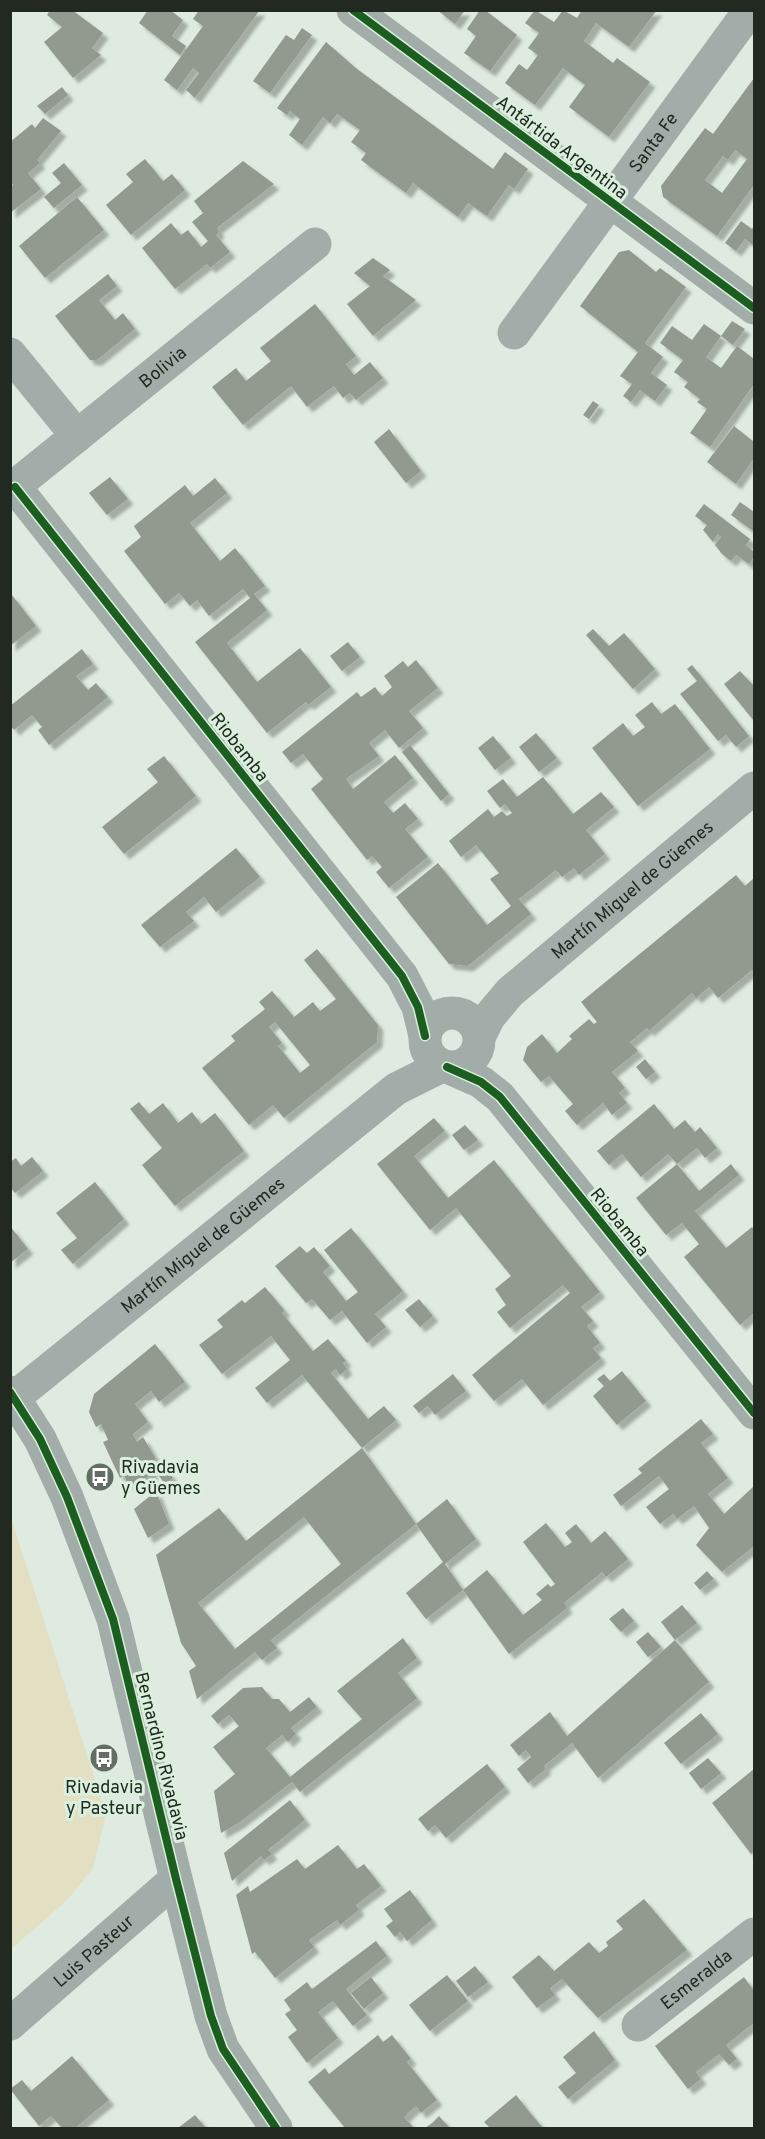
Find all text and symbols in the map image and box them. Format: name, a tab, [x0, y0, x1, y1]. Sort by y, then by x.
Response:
street label: Antártida Argentina	[491, 91, 632, 205]
street label: Santa Fe	[625, 109, 684, 178]
street label: Bolivia	[135, 342, 192, 394]
street label: Riobamba	[205, 709, 273, 787]
street label: Martín Miguel de Güemes	[547, 817, 719, 965]
street label: Martín Miguel de Güemes	[117, 1173, 291, 1319]
street label: Riobamba	[584, 1184, 653, 1262]
place label: Rivadavia y Güemes	[121, 1457, 201, 1501]
bus stop icon: Rivadavia y Güemes	[84, 1461, 116, 1493]
street label: Bernardino Rivadavia	[129, 1670, 193, 1843]
bus stop icon: Rivadavia y Pasteur	[88, 1742, 120, 1774]
place label: Rivadavia y Pasteur	[65, 1777, 143, 1821]
street label: Luis Pasteur	[49, 1911, 140, 1994]
street label: Esmeralda	[657, 1945, 738, 2016]

